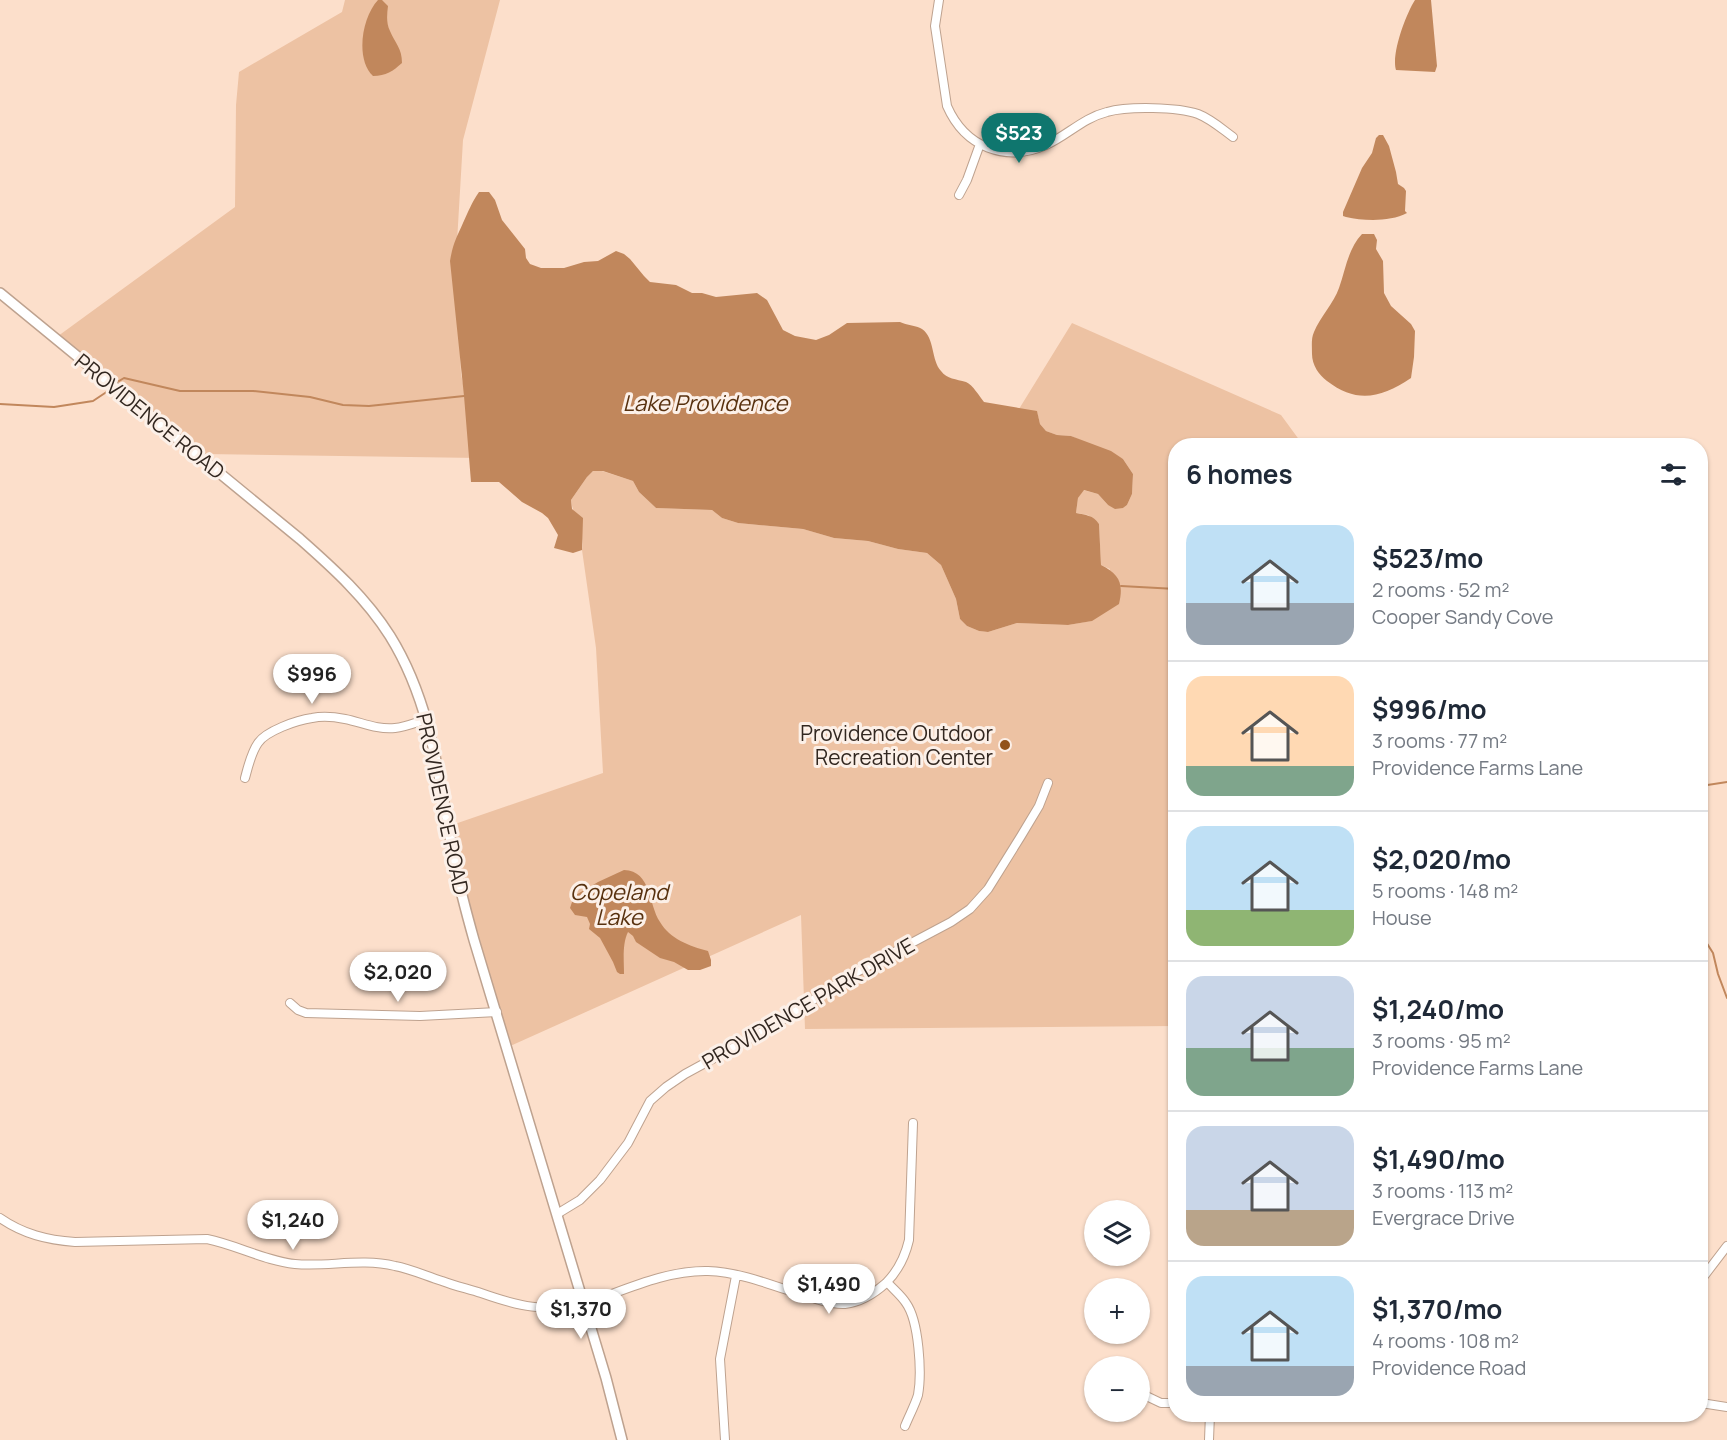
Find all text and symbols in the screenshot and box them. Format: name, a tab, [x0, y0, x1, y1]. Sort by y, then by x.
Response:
pin: $523	[983, 113, 1055, 164]
text: $523	[995, 119, 1043, 146]
street label: PROVIDENCE ROAD	[69, 347, 231, 485]
water label: Lake Providence	[623, 388, 788, 418]
text: 6 homes	[1186, 456, 1293, 492]
icon: filters	[1657, 458, 1690, 491]
text: $523/mo	[1372, 540, 1483, 576]
icon: home	[1234, 549, 1306, 621]
text: 2 rooms · 52 m²	[1372, 576, 1509, 603]
text: Cooper Sandy Cove	[1372, 603, 1554, 630]
pin: $996	[276, 654, 348, 705]
text: $996	[287, 660, 337, 687]
text: $996/mo	[1372, 691, 1487, 727]
icon: home	[1234, 700, 1306, 772]
street label: PROVIDENCE ROAD	[410, 711, 476, 897]
place label: Providence Outdoor Recreation Center	[800, 719, 993, 771]
text: 3 rooms · 77 m²	[1372, 727, 1507, 754]
marker: Providence Outdoor Recreation Center	[998, 738, 1012, 752]
text: Providence Farms Lane	[1372, 754, 1583, 781]
text: $2,020/mo	[1372, 841, 1511, 877]
icon: home	[1234, 850, 1306, 922]
water label: Copeland Lake	[570, 877, 671, 932]
text: 5 rooms · 148 m²	[1372, 877, 1518, 904]
text: House	[1372, 904, 1432, 931]
street label: PROVIDENCE PARK DRIVE	[697, 931, 919, 1075]
pin: $2,020	[349, 952, 447, 1003]
text: $2,020	[364, 958, 432, 985]
text: $1,240/mo	[1372, 991, 1504, 1027]
icon: home	[1234, 1000, 1306, 1072]
text: 3 rooms · 95 m²	[1372, 1027, 1511, 1054]
text: Providence Farms Lane	[1372, 1054, 1583, 1081]
text: $1,490/mo	[1372, 1141, 1505, 1177]
icon: home	[1234, 1150, 1306, 1222]
text: 3 rooms · 113 m²	[1372, 1177, 1513, 1204]
pin: $1,240	[244, 1200, 342, 1251]
map controls	[1084, 1200, 1150, 1422]
button: layers	[1084, 1200, 1150, 1266]
text: Evergrace Drive	[1372, 1204, 1515, 1231]
text: $1,240	[261, 1206, 325, 1233]
pin: $1,490	[780, 1264, 878, 1315]
text: $1,490	[797, 1270, 861, 1297]
button: +	[1084, 1278, 1150, 1344]
pin: $1,370	[532, 1289, 630, 1340]
text: $1,370/mo	[1372, 1291, 1502, 1327]
text: $1,370	[550, 1295, 612, 1322]
icon: home	[1234, 1300, 1306, 1372]
text: 4 rooms · 108 m²	[1372, 1327, 1519, 1354]
text: Providence Road	[1372, 1354, 1526, 1381]
button: −	[1084, 1356, 1150, 1422]

